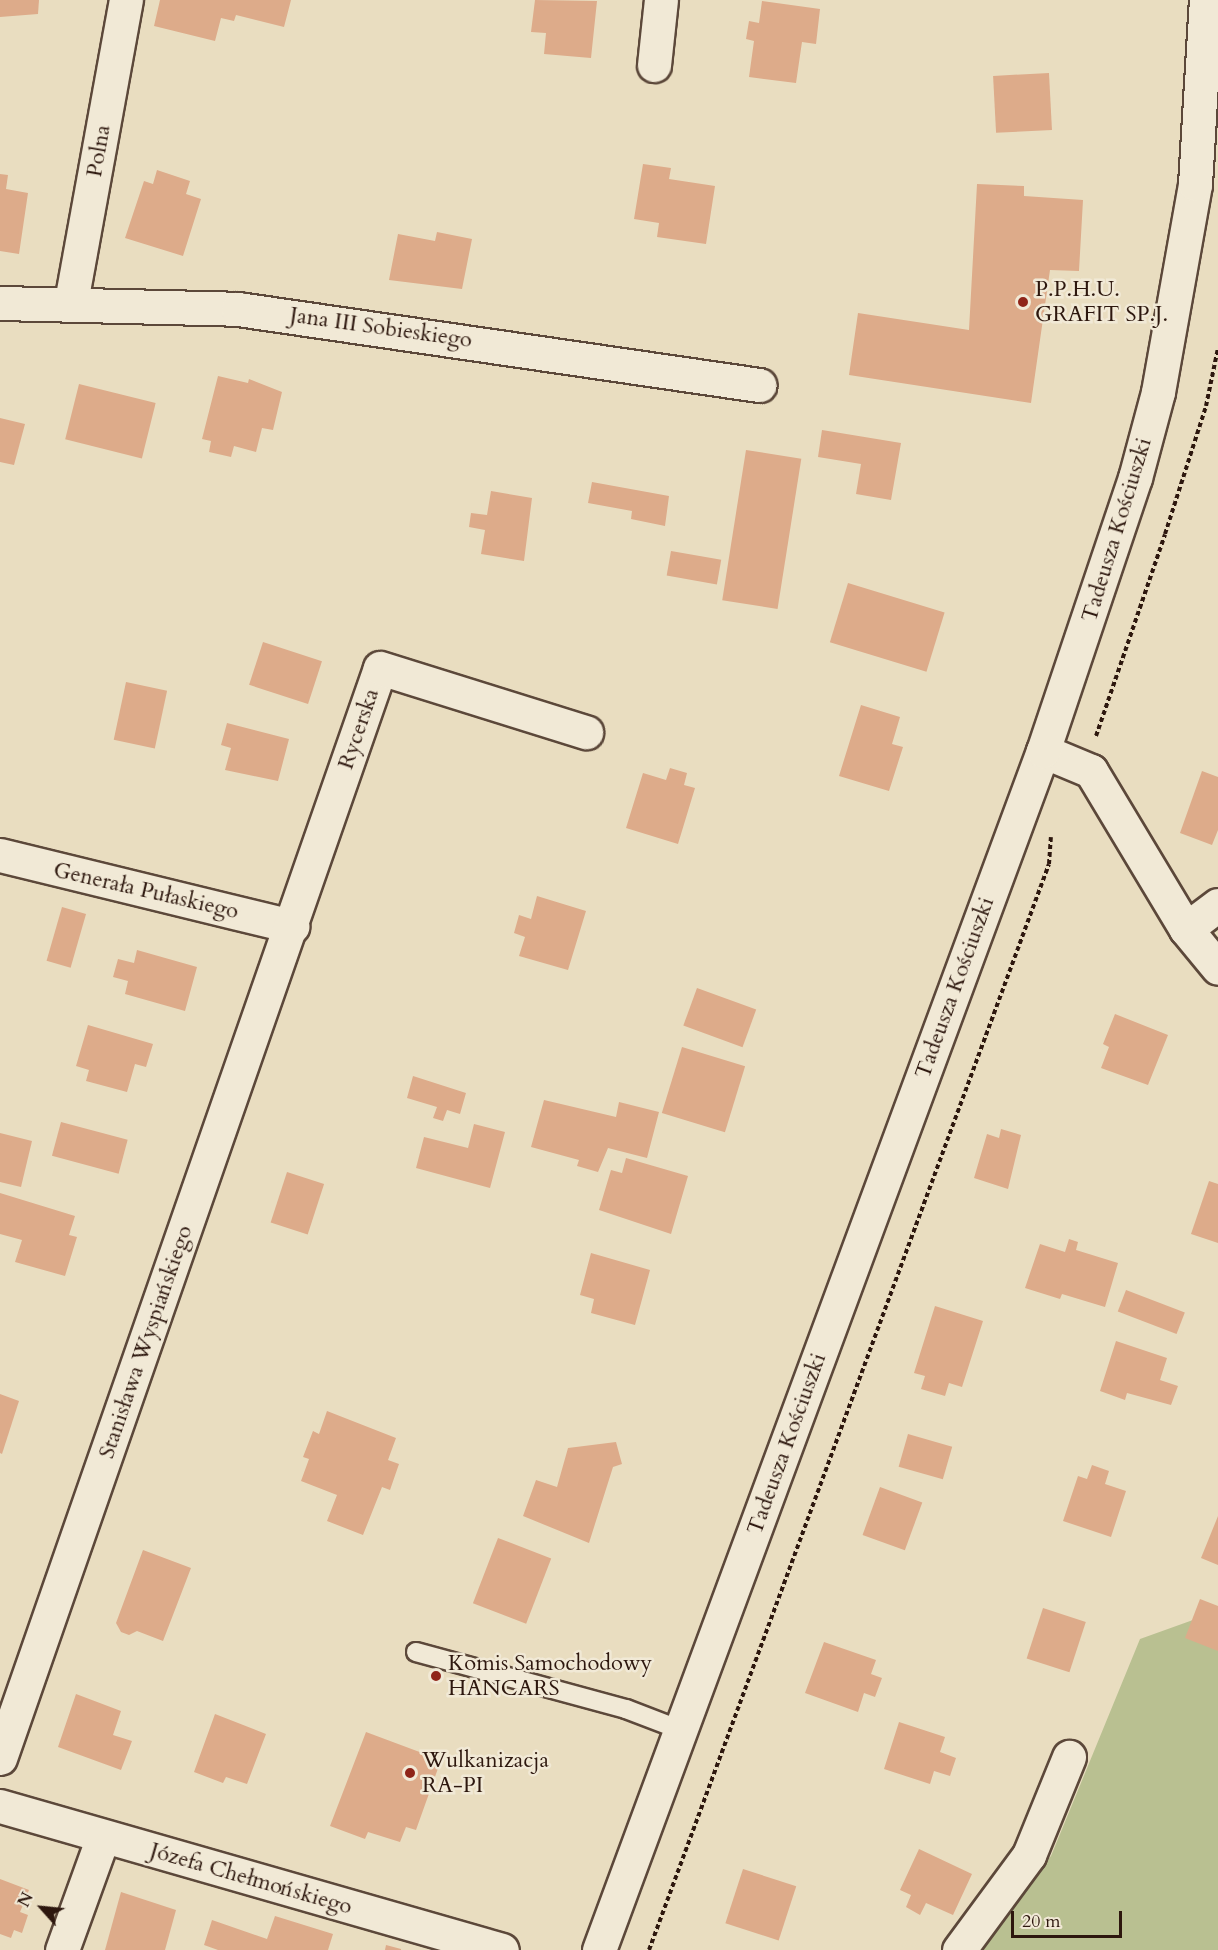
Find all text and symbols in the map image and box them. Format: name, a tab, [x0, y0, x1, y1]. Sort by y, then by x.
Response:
street label: Polna	[81, 123, 117, 179]
place label: P.P.H.U. GRAFIT SP.J.	[1035, 276, 1168, 328]
marker: P.P.H.U. GRAFIT SP.J.	[1016, 295, 1030, 309]
street label: Jana III Sobieskiego	[288, 302, 474, 354]
street label: Tadeusza Kościuszki	[1076, 435, 1158, 625]
street label: Rycerska	[333, 685, 385, 773]
street label: Generała Pułaskiego	[51, 857, 241, 925]
street label: Tadeusza Kościuszki	[910, 894, 1000, 1082]
street label: Stanisława Wyspiańskiego	[94, 1222, 198, 1462]
street label: Tadeusza Kościuszki	[742, 1350, 832, 1538]
place label: Komis Samochodowy HANCARS	[448, 1650, 652, 1702]
marker: Komis Samochodowy HANCARS	[429, 1669, 443, 1683]
place label: Wulkanizacja RA-PI	[422, 1747, 549, 1798]
marker: Wulkanizacja RA-PI	[403, 1766, 417, 1780]
street label: Józefa Chełmońskiego	[147, 1838, 355, 1920]
north arrow	[12, 1878, 72, 1938]
text: N	[13, 1889, 39, 1911]
scale bar	[1014, 1899, 1125, 1937]
text: 20 m	[1022, 1909, 1061, 1934]

